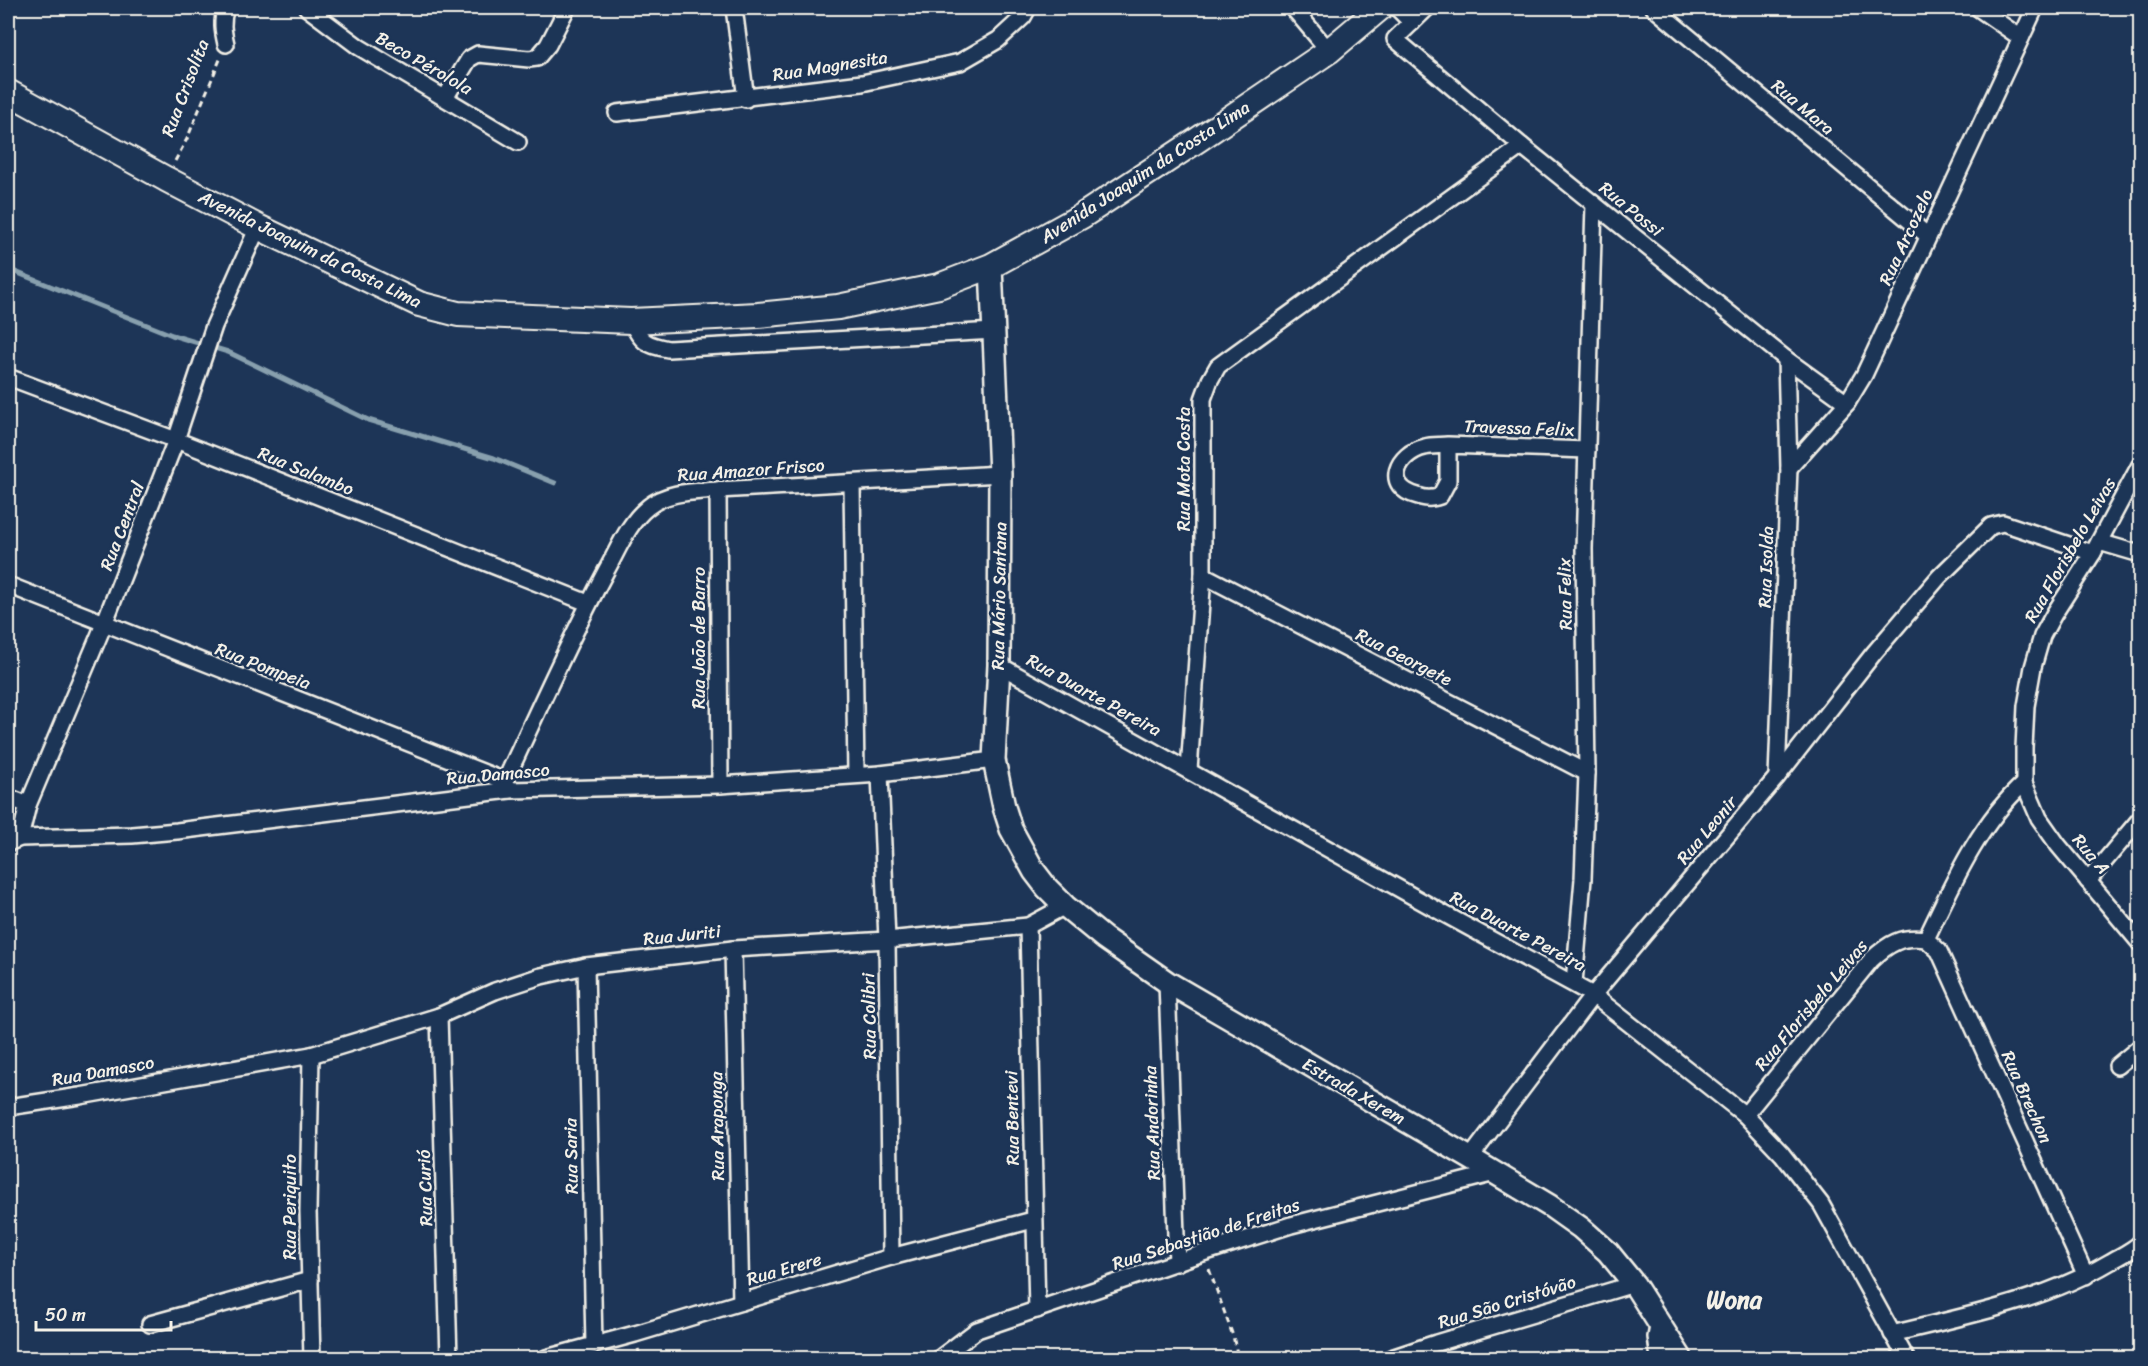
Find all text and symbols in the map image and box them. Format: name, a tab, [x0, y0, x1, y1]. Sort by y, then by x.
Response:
street label: Beco Pérolola	[369, 22, 480, 104]
street label: Rua Crisolita	[152, 35, 218, 141]
street label: Rua Magnesita	[770, 41, 890, 91]
street label: Rua Mara	[1764, 71, 1842, 143]
street label: Avenida Joaquim da Costa Lima	[1033, 92, 1257, 253]
street label: Rua Possi	[1592, 173, 1671, 246]
street label: Avenida Joaquim da Costa Lima	[192, 180, 427, 317]
street label: Rua Arcozelo	[1870, 183, 1942, 291]
street label: Rua Mota Costa	[1168, 407, 1200, 531]
street label: Travessa Felix	[1463, 410, 1575, 446]
street label: Rua Salambo	[253, 437, 359, 505]
street label: Rua Amazor Frisco	[677, 449, 826, 491]
street label: Rua Florisbelo Leivas	[2015, 470, 2125, 629]
street label: Rua Central	[90, 476, 154, 575]
street label: Rua Mário Santana	[982, 522, 1016, 670]
street label: Rua Isolda	[1749, 525, 1783, 609]
street label: Rua Felix	[1548, 557, 1582, 630]
street label: Rua Joāo de Barro	[683, 567, 715, 709]
street label: Rua Georgete	[1350, 619, 1458, 695]
street label: Rua Pompeia	[210, 633, 316, 699]
street label: Rua Duarte Pereira	[1020, 645, 1168, 745]
street label: Rua Damasco	[445, 754, 551, 794]
street label: Rua Leonir	[1668, 787, 1747, 872]
street label: Rua A	[2064, 826, 2118, 882]
street label: Rua Duarte Pereira	[1444, 882, 1592, 980]
street label: Rua Juriti	[642, 915, 723, 955]
street label: Rua Florisbelo Leivas	[1746, 931, 1876, 1078]
street label: Rua Colibri	[852, 971, 886, 1060]
street label: Rua Brechon	[1992, 1045, 2062, 1149]
street label: Rua Damasco	[49, 1046, 157, 1096]
street label: Estrada Xerem	[1296, 1048, 1412, 1134]
street label: Rua Andorinha	[1134, 1064, 1170, 1181]
street label: Rua Bentevi	[995, 1069, 1029, 1166]
street label: Rua Araponga	[700, 1070, 734, 1181]
street label: Rua Saria	[554, 1117, 588, 1194]
street label: Rua Curió	[408, 1148, 442, 1227]
street label: Rua Periquito	[274, 1154, 306, 1260]
street label: Rua Sebastião de Freitas	[1108, 1188, 1305, 1279]
street label: Rua Erere	[743, 1243, 825, 1295]
street label: Rua São Cristóvão	[1434, 1266, 1580, 1338]
district label: Wona	[1706, 1279, 1763, 1321]
scale bar	[36, 1294, 171, 1332]
text: 50 m	[45, 1299, 86, 1331]

